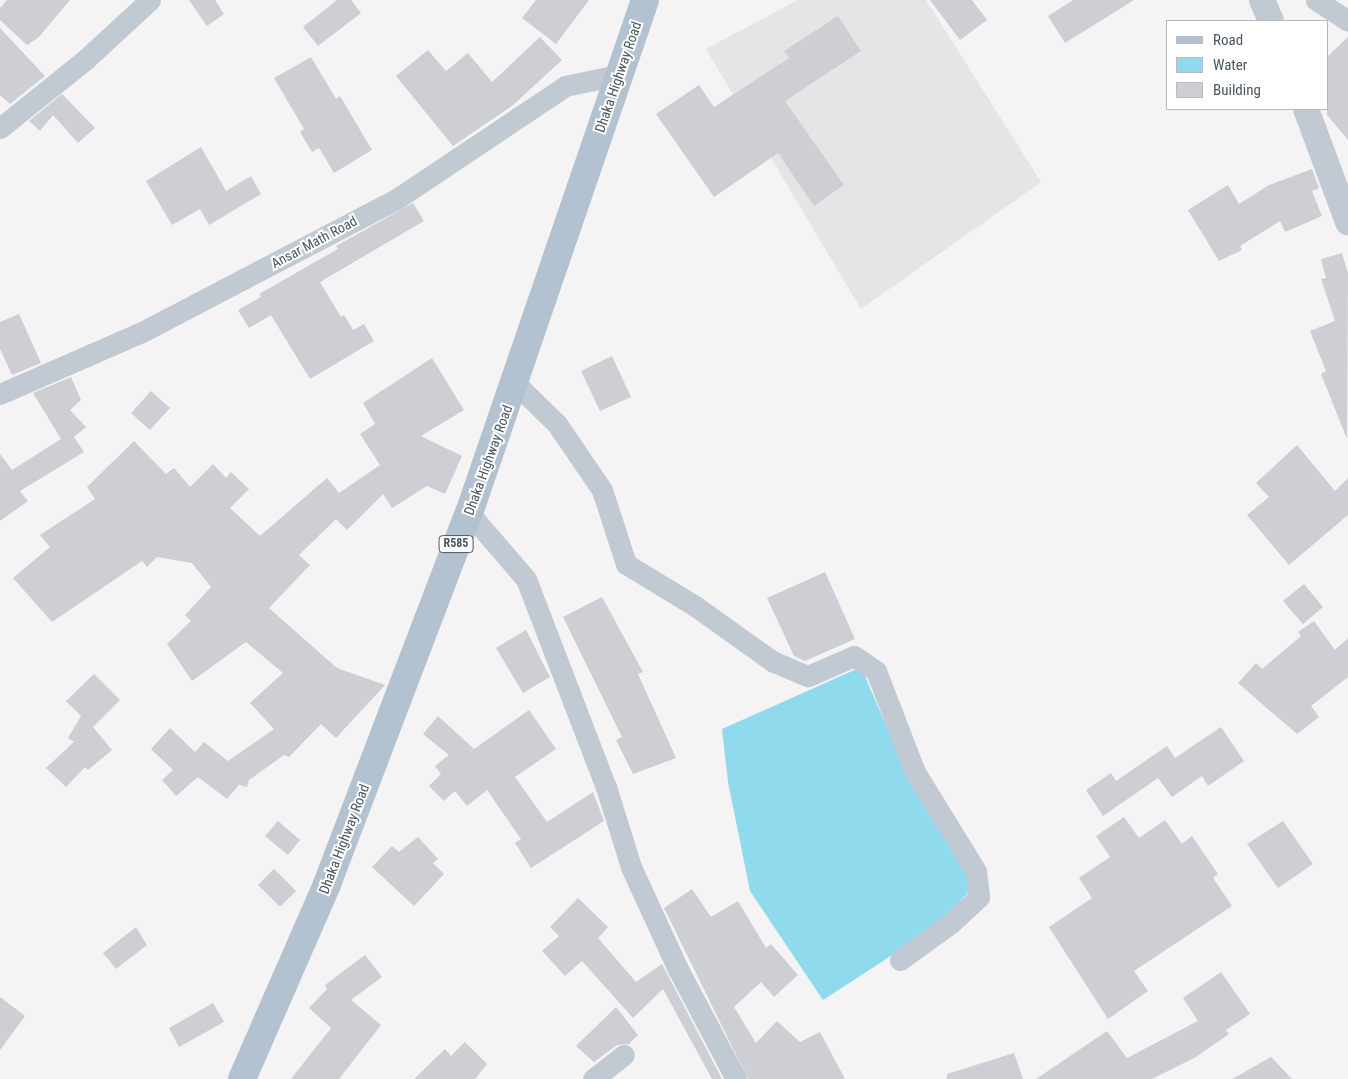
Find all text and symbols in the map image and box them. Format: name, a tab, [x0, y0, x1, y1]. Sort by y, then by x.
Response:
street label: Dhaka Highway Road	[591, 19, 645, 135]
legend	[1166, 20, 1328, 110]
text: Road	[1213, 31, 1243, 49]
text: Water	[1213, 56, 1247, 74]
text: Building	[1213, 81, 1261, 99]
street label: Ansar Math Road	[268, 212, 360, 272]
street label: Dhaka Highway Road	[460, 403, 516, 517]
road number: R585	[438, 534, 474, 554]
street label: Dhaka Highway Road	[315, 782, 373, 896]

